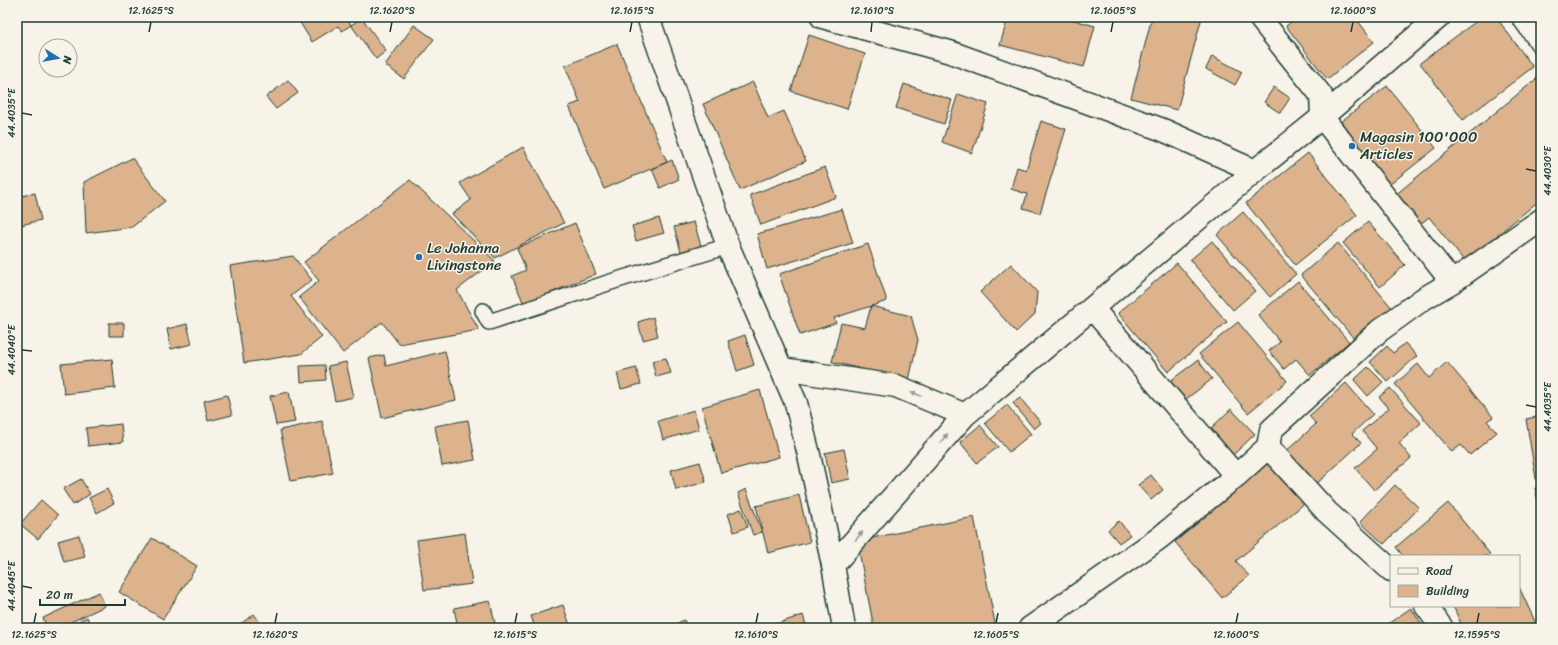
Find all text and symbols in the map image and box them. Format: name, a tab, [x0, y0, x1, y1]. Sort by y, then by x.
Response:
text: 12.1625°S	[128, 2, 174, 20]
text: 12.1620°S	[369, 2, 416, 20]
text: 12.1615°S	[610, 2, 655, 20]
text: 12.1610°S	[850, 2, 895, 20]
text: 12.1605°S	[1090, 2, 1137, 20]
text: 12.1600°S	[1330, 2, 1377, 20]
north arrow	[38, 38, 78, 78]
text: N	[57, 53, 78, 66]
text: 44.4035°E	[3, 87, 21, 138]
place label: Magasin 100'000 Articles	[1359, 124, 1477, 167]
marker: Magasin 100'000 Articles	[1347, 141, 1357, 151]
text: 44.4030°E	[1539, 145, 1557, 196]
place label: Le Johanna Livingstone	[427, 235, 502, 278]
marker: Le Johanna Livingstone	[414, 252, 424, 262]
text: 44.4040°E	[3, 323, 21, 375]
text: 44.4035°E	[1539, 381, 1557, 432]
one-way arrow	[911, 391, 922, 397]
one-way arrow	[940, 433, 949, 443]
one-way arrow	[854, 530, 863, 541]
legend	[1390, 555, 1520, 607]
text: 44.4045°E	[3, 559, 21, 611]
text: Road	[1426, 560, 1453, 582]
text: Building	[1426, 580, 1469, 602]
scale bar	[40, 581, 125, 607]
text: 20 m	[46, 584, 73, 606]
text: 12.1625°S	[11, 626, 57, 644]
text: 12.1620°S	[252, 626, 299, 644]
text: 12.1615°S	[493, 626, 538, 644]
text: 12.1610°S	[734, 626, 779, 644]
text: 12.1605°S	[973, 626, 1020, 644]
text: 12.1600°S	[1213, 626, 1260, 644]
text: 12.1595°S	[1454, 626, 1501, 644]

